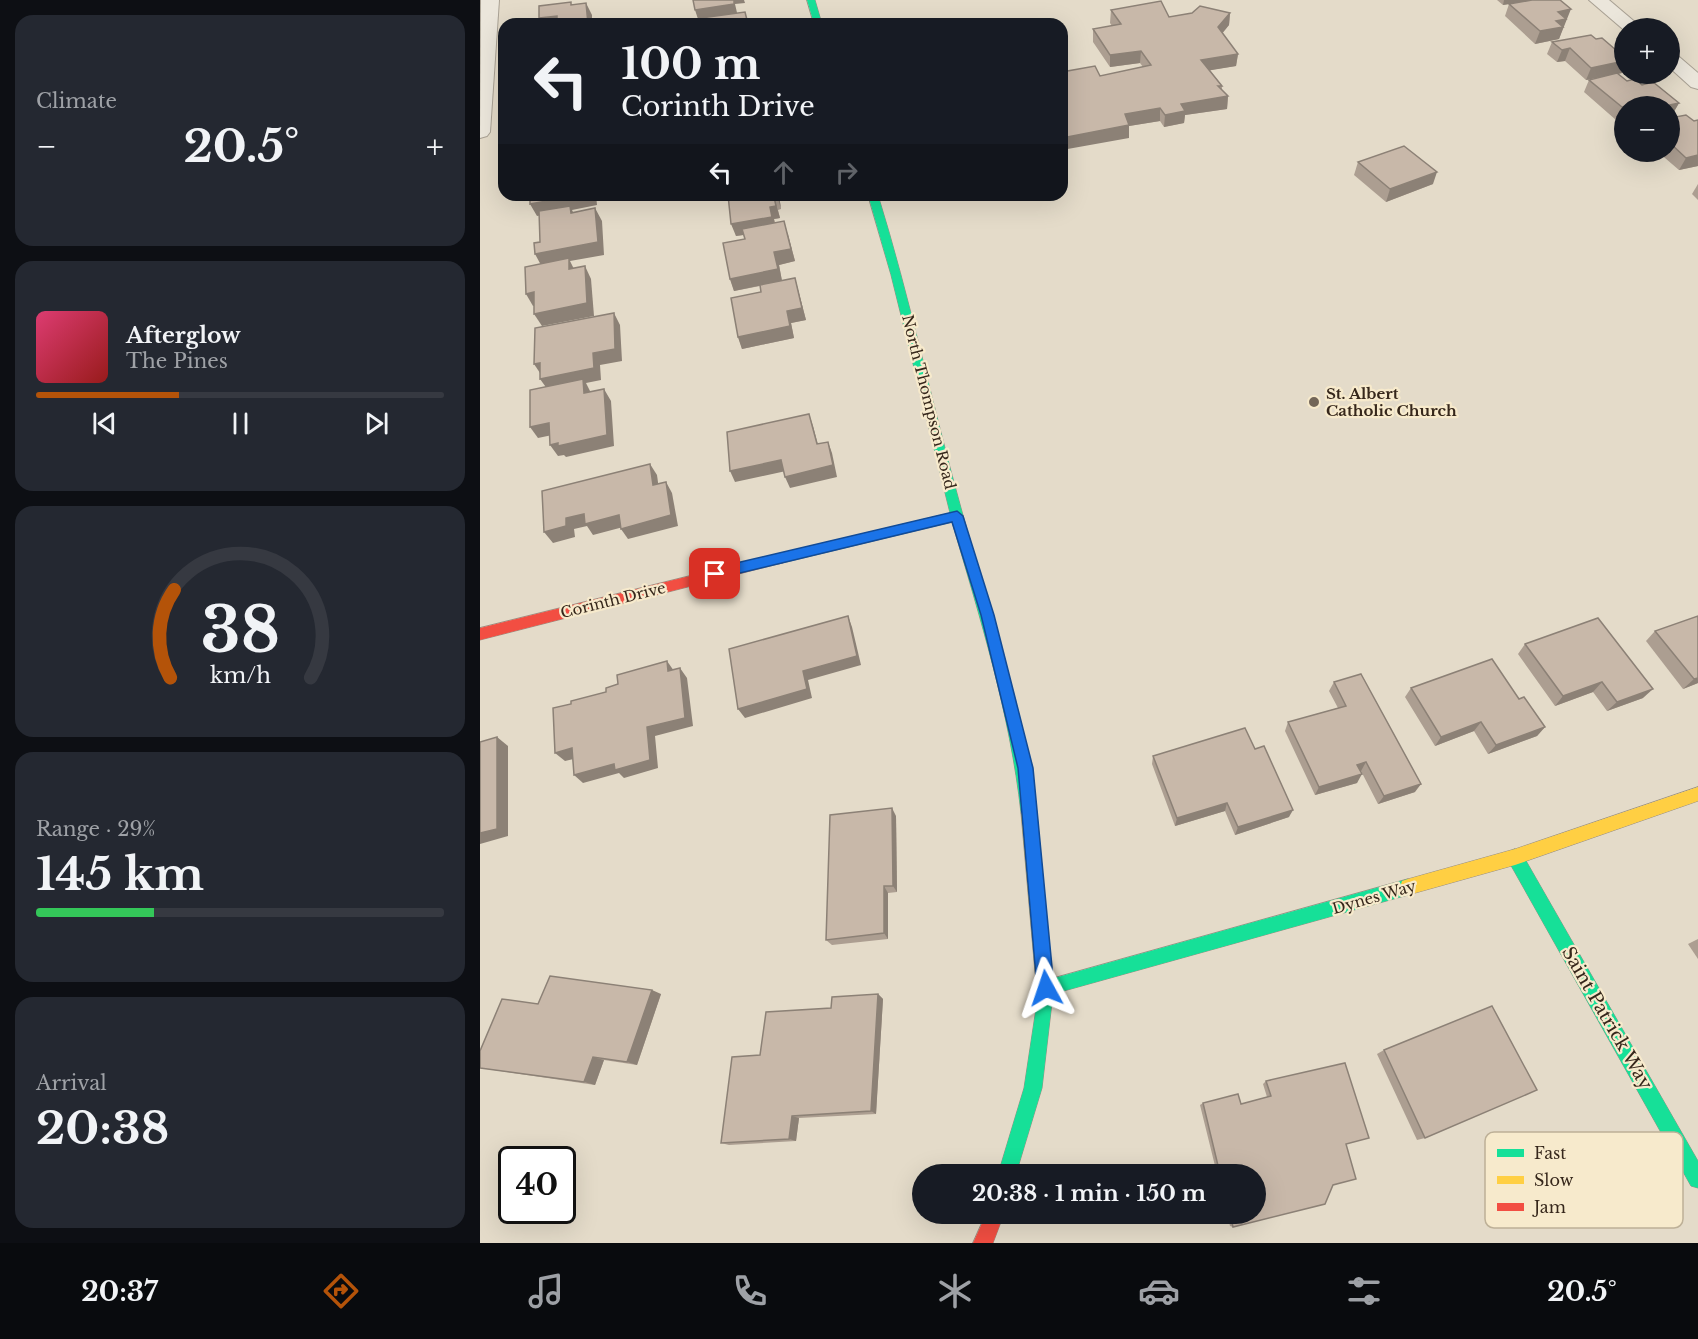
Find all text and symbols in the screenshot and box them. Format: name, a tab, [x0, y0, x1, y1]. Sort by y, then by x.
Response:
map controls	[1614, 18, 1680, 162]
button: +	[1614, 18, 1680, 84]
text: 100 m	[621, 38, 760, 90]
icon: left	[522, 42, 600, 120]
text: Climate	[36, 89, 117, 113]
text: Corinth Drive	[621, 90, 815, 123]
button: −	[1614, 96, 1680, 162]
text: 20.5°	[183, 118, 299, 174]
text: −	[36, 126, 57, 167]
text: +	[426, 126, 444, 167]
icon: left	[704, 156, 737, 189]
icon: ahead	[767, 156, 800, 189]
icon: right	[830, 156, 863, 189]
street label: North Thompson Road	[898, 313, 960, 491]
text: Afterglow	[126, 322, 241, 349]
text: The Pines	[126, 349, 228, 373]
place label: St. Albert Catholic Church	[1326, 384, 1457, 420]
marker: St. Albert Catholic Church	[1307, 395, 1321, 409]
icon: previous	[88, 407, 121, 440]
icon: pause	[224, 407, 257, 440]
icon: next	[360, 407, 393, 440]
pin	[689, 548, 740, 599]
icon: arrive	[698, 557, 731, 590]
street label: Corinth Drive	[558, 578, 668, 622]
text: 38	[200, 592, 280, 670]
text: km/h	[210, 663, 271, 690]
text: Range · 29%	[36, 817, 156, 841]
text: 145 km	[36, 846, 204, 902]
street label: Dynes Way	[1330, 876, 1418, 918]
street label: Saint Patrick Way	[1557, 943, 1657, 1094]
position arrow	[1014, 956, 1078, 1020]
text: Arrival	[36, 1071, 107, 1095]
text: 20:38	[36, 1100, 169, 1156]
legend	[1485, 1132, 1683, 1228]
text: Fast	[1534, 1143, 1566, 1163]
speed limit sign: 40	[498, 1146, 576, 1224]
text: Slow	[1534, 1170, 1574, 1190]
text: 20:38 · 1 min · 150 m	[972, 1180, 1206, 1207]
text: Jam	[1532, 1197, 1566, 1217]
icon: directions	[320, 1270, 362, 1312]
icon: music	[525, 1270, 567, 1312]
icon: phone	[729, 1270, 771, 1312]
icon: climate	[934, 1270, 976, 1312]
icon: car	[1138, 1270, 1180, 1312]
icon: filters	[1343, 1270, 1385, 1312]
text: 20:37	[81, 1275, 158, 1308]
text: 20.5°	[1547, 1275, 1617, 1308]

